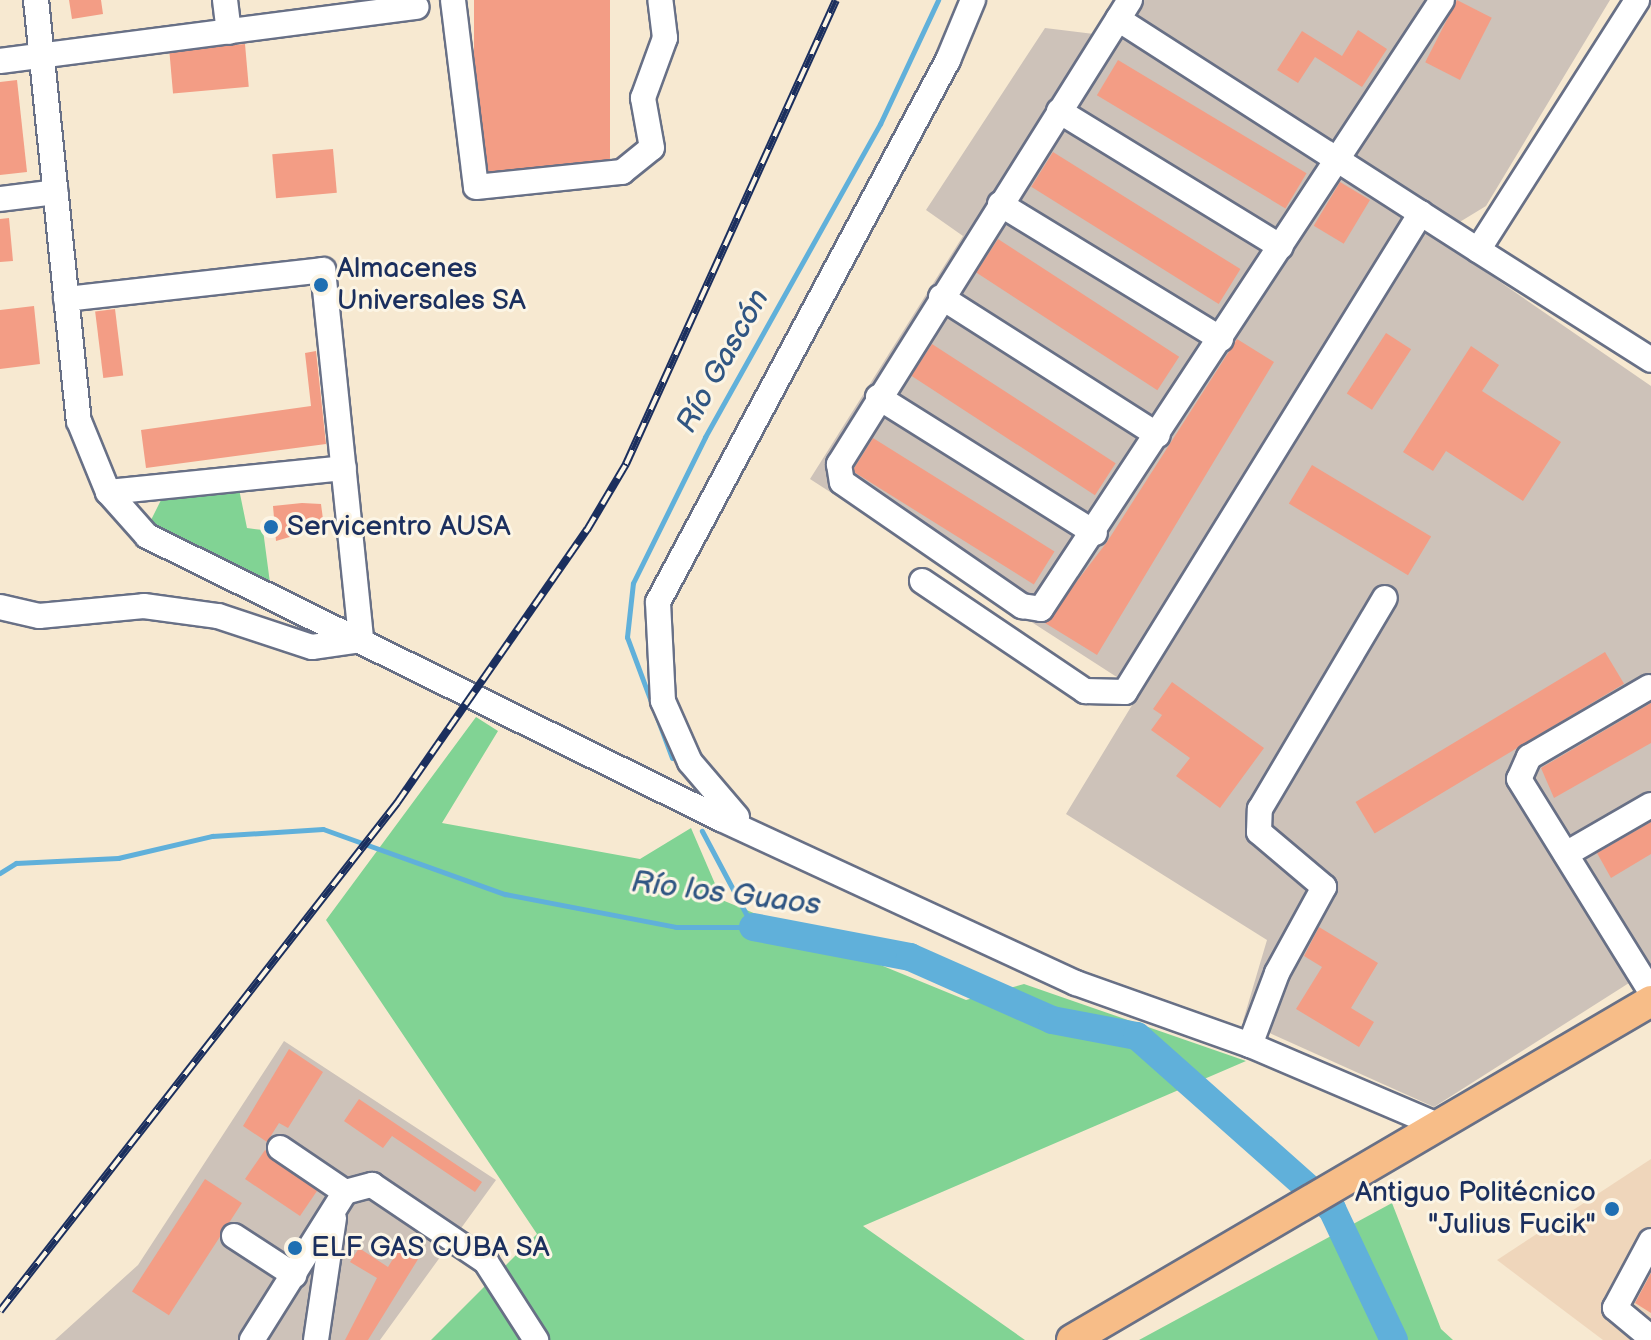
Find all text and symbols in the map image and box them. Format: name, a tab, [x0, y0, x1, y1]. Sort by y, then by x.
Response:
place label: Almacenes Universales SA	[337, 252, 527, 318]
marker: Almacenes Universales SA	[312, 276, 330, 294]
water label: Río Gascón	[669, 283, 777, 439]
place label: Servicentro AUSA	[287, 510, 511, 544]
marker: Servicentro AUSA	[262, 518, 280, 536]
water label: Río los Guaos	[629, 865, 823, 923]
place label: Antiguo Politécnico "Julius Fucik"	[1355, 1176, 1596, 1242]
marker: Antiguo Politécnico "Julius Fucik"	[1603, 1200, 1621, 1218]
place label: ELF GAS CUBA SA	[311, 1231, 550, 1265]
marker: ELF GAS CUBA SA	[286, 1239, 304, 1257]

